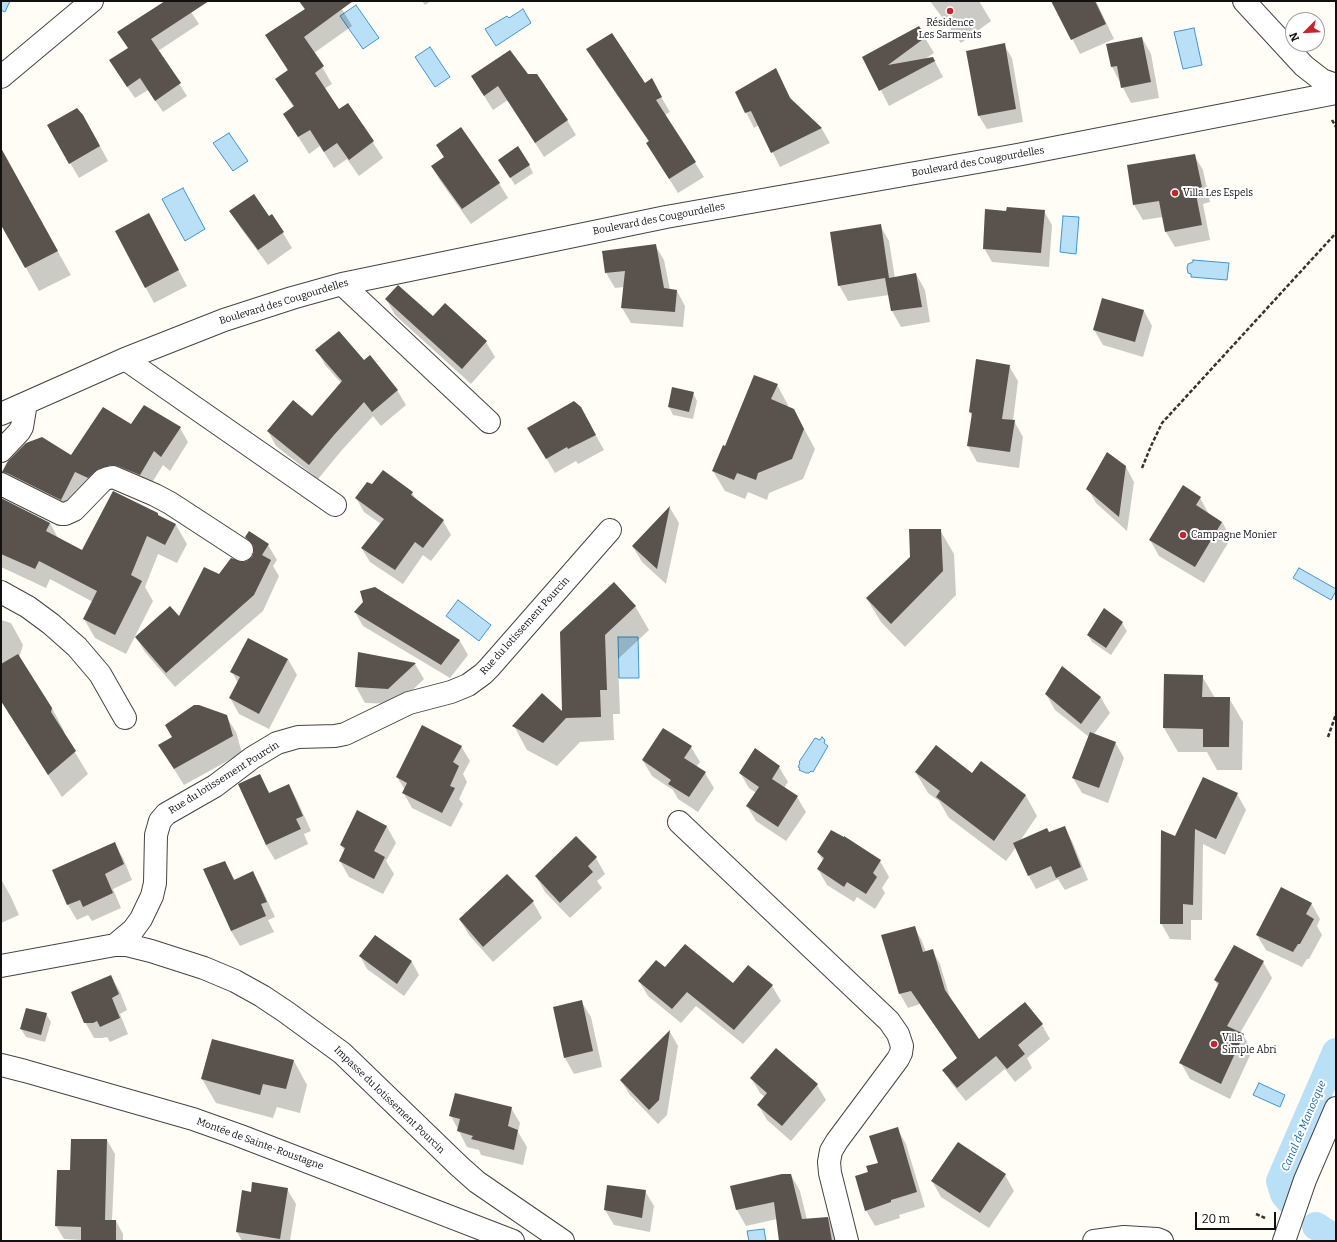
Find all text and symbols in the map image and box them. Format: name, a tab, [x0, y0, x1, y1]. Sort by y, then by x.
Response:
marker: Résidence Les Sarments	[945, 6, 955, 16]
north arrow	[1285, 12, 1325, 52]
place label: Résidence Les Sarments	[919, 17, 981, 40]
text: N	[1287, 30, 1302, 43]
street label: Boulevard des Cougourdelles	[911, 144, 1045, 180]
place label: Villa Les Espels	[1183, 187, 1253, 199]
marker: Villa Les Espels	[1170, 188, 1180, 198]
street label: Boulevard des Cougourdelles	[592, 200, 726, 238]
street label: Boulevard des Cougourdelles	[218, 277, 350, 327]
place label: Campagne Monier	[1191, 529, 1277, 541]
marker: Campagne Monier	[1178, 530, 1188, 540]
street label: Rue du lotissement Pourcin	[478, 575, 572, 677]
street label: Rue du lotissement Pourcin	[167, 739, 281, 817]
place label: Villa Simple Abri	[1222, 1032, 1277, 1056]
marker: Villa Simple Abri	[1209, 1039, 1219, 1049]
street label: Impasse du lotissement Pourcin	[331, 1044, 447, 1156]
water label: Canal de Manosque	[1279, 1079, 1329, 1173]
street label: Montée de Sainte-Roustagne	[195, 1115, 325, 1173]
scale bar	[1197, 1204, 1278, 1230]
text: 20 m	[1202, 1212, 1230, 1226]

